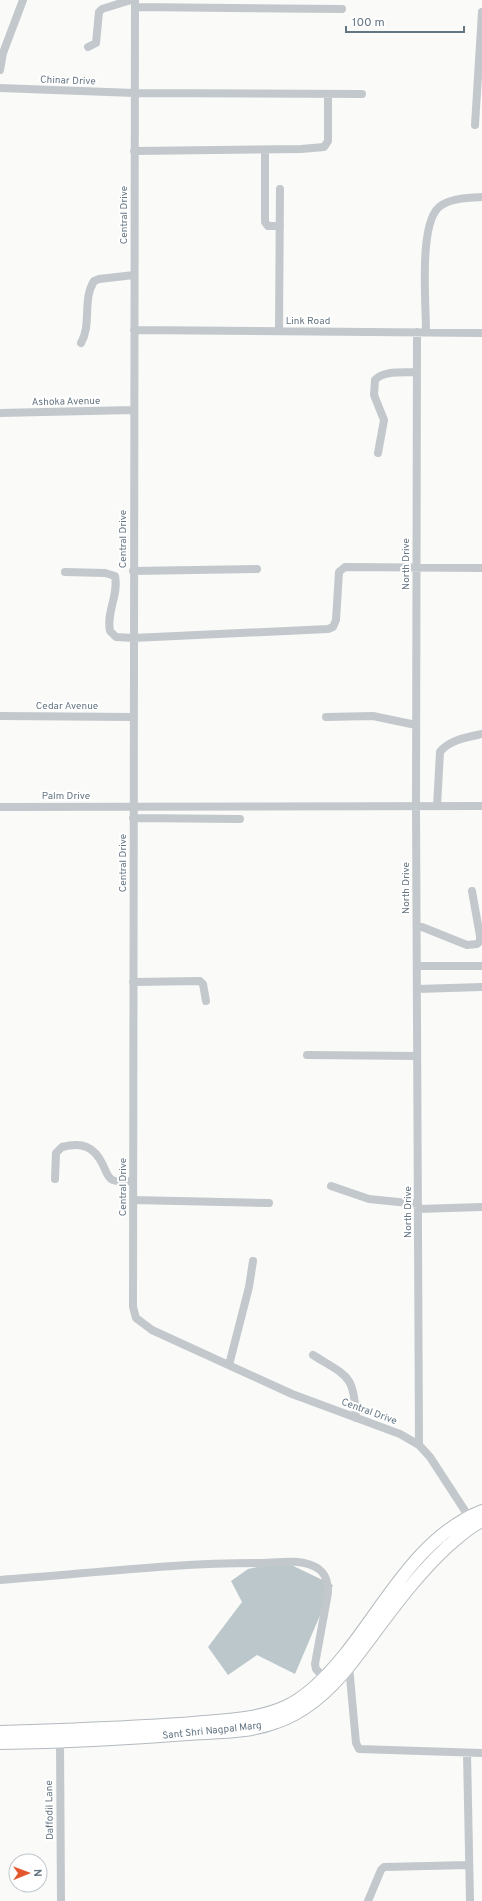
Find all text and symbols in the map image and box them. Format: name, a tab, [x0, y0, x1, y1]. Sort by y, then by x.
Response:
scale bar	[346, 8, 464, 34]
text: 100 m	[352, 15, 385, 31]
street label: Chinar Drive	[40, 74, 96, 88]
street label: Central Drive	[118, 186, 131, 244]
street label: Link Road	[286, 315, 330, 328]
street label: Ashoka Avenue	[32, 395, 100, 409]
street label: Central Drive	[117, 510, 130, 568]
street label: North Drive	[400, 538, 413, 590]
street label: Cedar Avenue	[36, 700, 98, 713]
street label: Palm Drive	[42, 790, 90, 803]
street label: Central Drive	[117, 834, 130, 892]
street label: North Drive	[400, 862, 413, 914]
street label: Central Drive	[117, 1158, 130, 1216]
street label: North Drive	[402, 1186, 415, 1238]
street label: Central Drive	[339, 1396, 399, 1428]
street label: Sant Shri Nagpal Marg	[162, 1719, 262, 1743]
street label: Daffodil Lane	[43, 1780, 57, 1840]
north arrow	[8, 1853, 48, 1893]
text: N	[30, 1869, 44, 1877]

